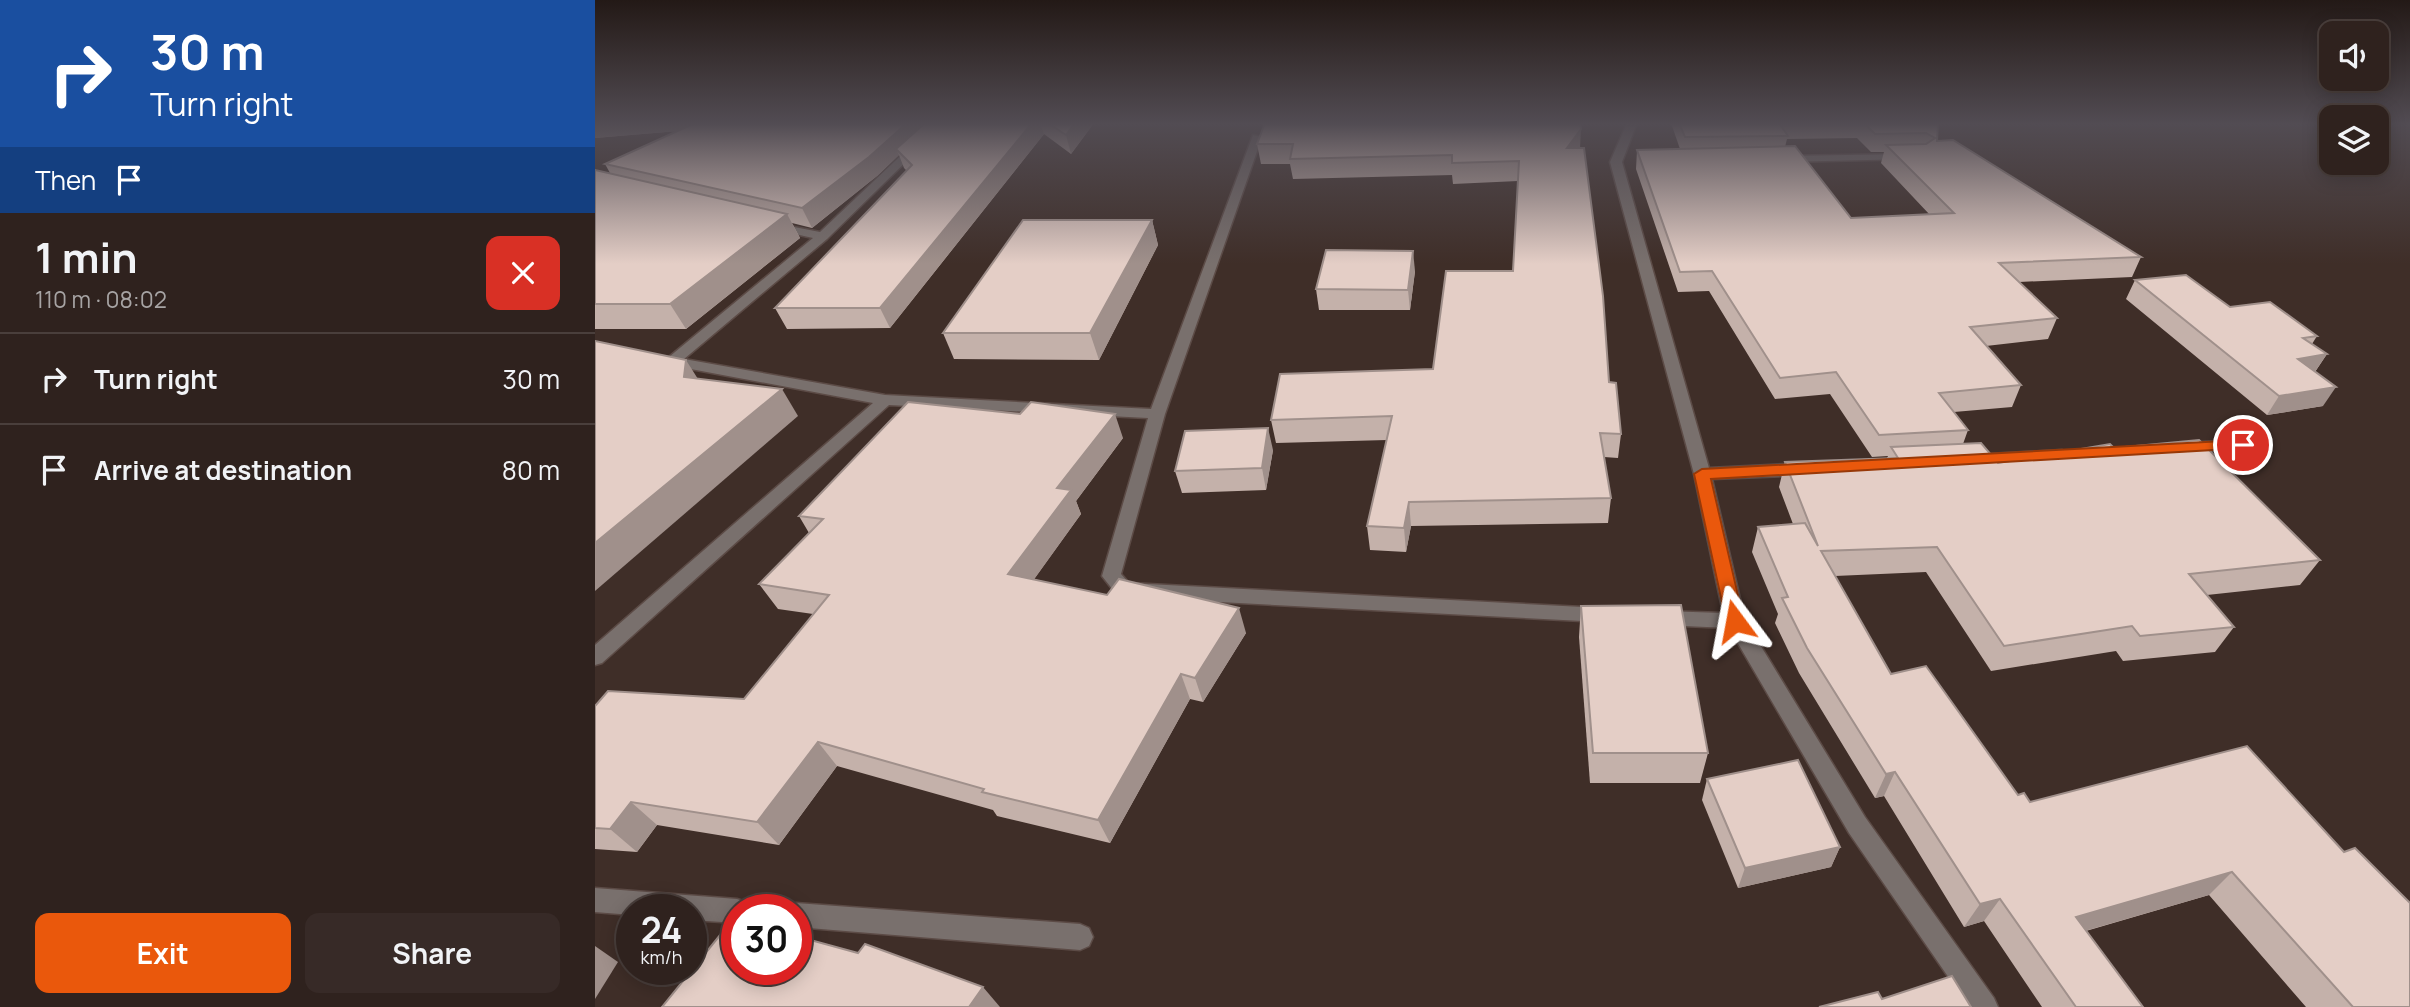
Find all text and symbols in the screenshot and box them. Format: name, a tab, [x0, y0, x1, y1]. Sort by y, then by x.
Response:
text: 30 m	[150, 18, 265, 85]
map controls	[2319, 21, 2389, 175]
button: sound	[2319, 21, 2389, 91]
icon: right	[35, 28, 126, 119]
text: Turn right	[150, 82, 293, 126]
button: layers	[2319, 105, 2389, 175]
icon: arrive	[110, 161, 148, 199]
text: Then	[35, 162, 96, 198]
text: 1 min	[35, 228, 138, 286]
button: close	[486, 236, 560, 310]
text: 110 m · 08:02	[35, 283, 167, 315]
icon: right	[35, 360, 73, 398]
text: Turn right	[94, 361, 218, 397]
text: 30 m	[503, 361, 560, 397]
pin	[2213, 415, 2273, 475]
icon: arrive	[2224, 426, 2262, 464]
icon: arrive	[35, 451, 73, 489]
text: Arrive at destination	[94, 452, 352, 488]
text: 80 m	[502, 452, 560, 488]
position arrow	[1698, 584, 1772, 658]
speed limit sign: 30	[721, 894, 812, 985]
text: 24	[641, 906, 682, 954]
button: Exit	[35, 913, 291, 993]
button: Share	[305, 913, 560, 993]
text: km/h	[641, 945, 682, 969]

